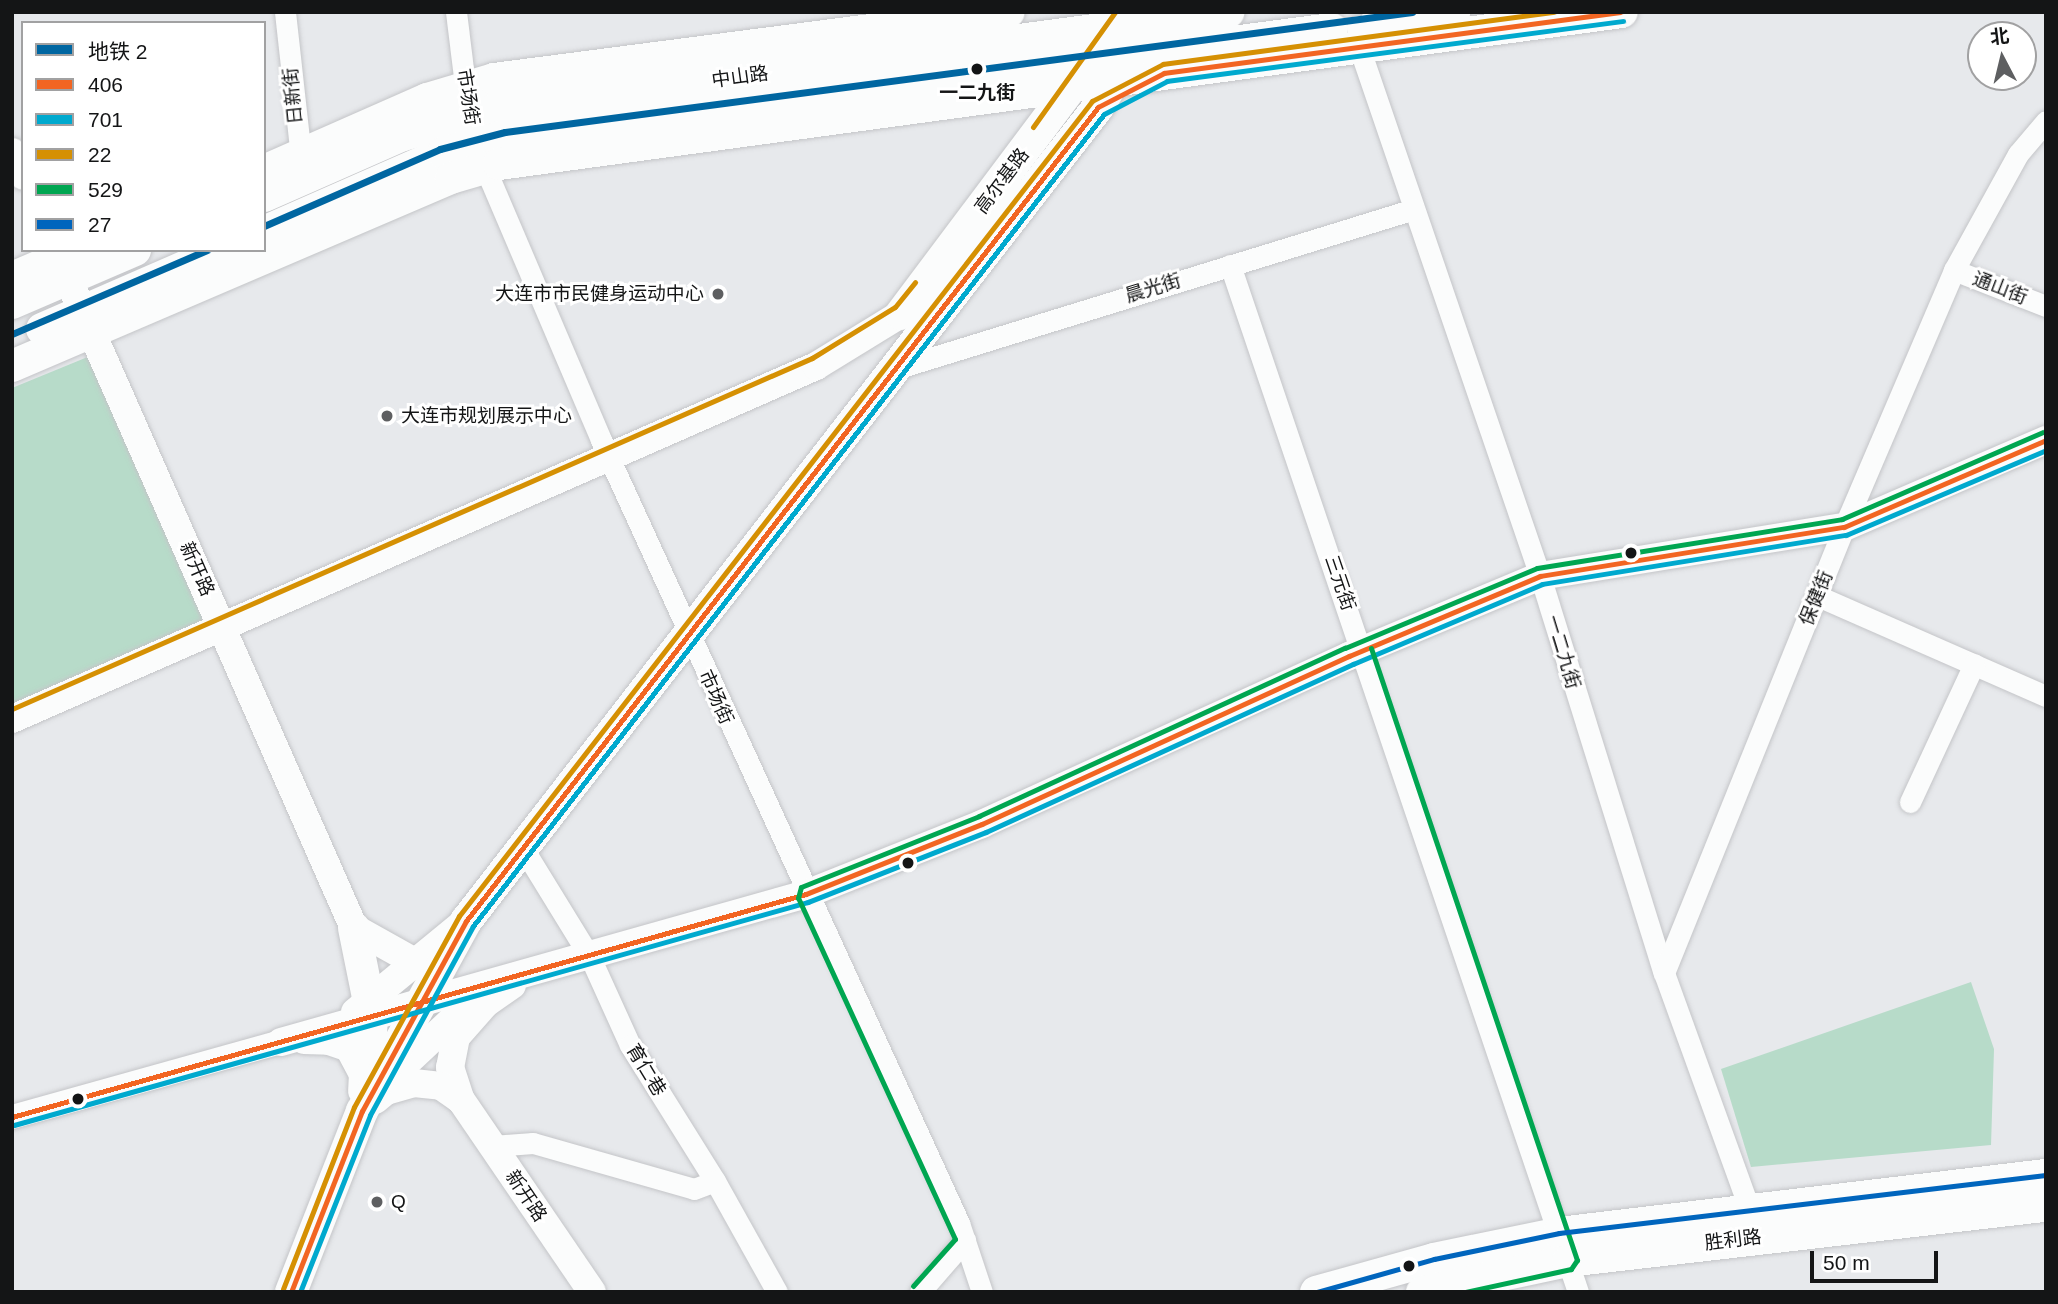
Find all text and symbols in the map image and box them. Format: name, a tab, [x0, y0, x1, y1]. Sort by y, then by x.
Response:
legend	[21, 21, 266, 252]
north arrow	[1967, 21, 2037, 91]
text: 北	[1989, 25, 2010, 48]
text: 地铁 2	[88, 40, 148, 63]
marker: 一二九街	[967, 59, 987, 79]
street label: 中山路	[710, 62, 770, 92]
street label: 日新街	[279, 66, 307, 126]
street label: 市场街	[452, 67, 484, 127]
text: 406	[88, 73, 123, 96]
place label: 一二九街	[939, 82, 1015, 104]
text: 701	[88, 108, 123, 131]
text: 22	[88, 143, 111, 166]
street label: 高尔基路	[970, 144, 1034, 218]
text: 529	[88, 178, 123, 201]
text: 27	[88, 213, 111, 236]
street label: 通山街	[1969, 267, 2031, 309]
street label: 晨光街	[1122, 269, 1184, 307]
place label: 大连市市民健身运动中心	[495, 283, 704, 305]
marker: 大连市市民健身运动中心	[710, 286, 726, 302]
place label: 大连市规划展示中心	[401, 405, 572, 427]
marker: 大连市规划展示中心	[379, 408, 395, 424]
street label: 新开路	[175, 538, 219, 600]
unlabelled marker	[1624, 546, 1638, 560]
street label: 三元街	[1320, 552, 1360, 614]
street label: 保健街	[1795, 567, 1837, 629]
street label: 一二九街	[1541, 612, 1585, 692]
street label: 市场街	[694, 666, 738, 728]
unlabelled marker	[901, 856, 915, 870]
street label: 育仁巷	[622, 1040, 670, 1100]
unlabelled marker	[71, 1092, 85, 1106]
street label: 新开路	[501, 1166, 551, 1226]
place label: Q	[391, 1191, 406, 1213]
marker: Q	[369, 1194, 385, 1210]
street label: 胜利路	[1703, 1225, 1763, 1255]
scale bar	[1813, 1238, 1941, 1282]
text: 50 m	[1823, 1251, 1870, 1274]
unlabelled marker	[1402, 1259, 1416, 1273]

